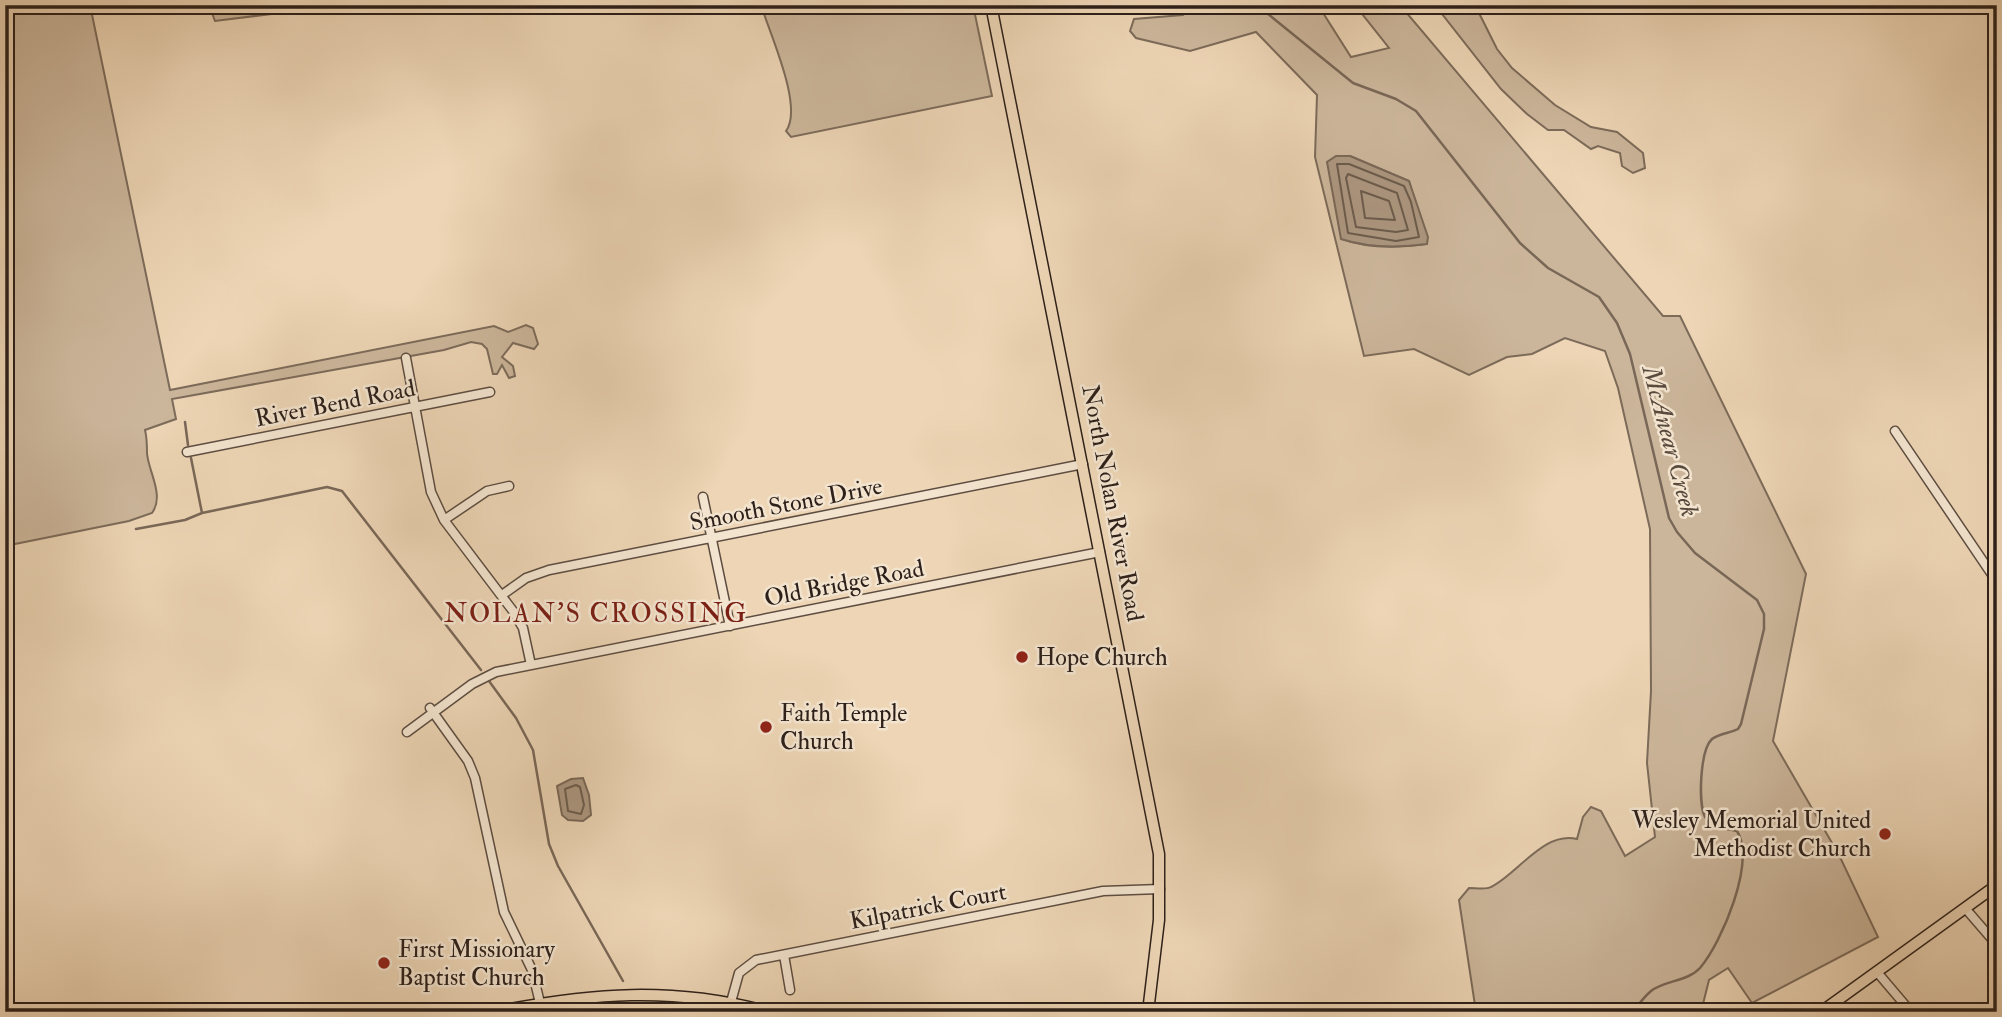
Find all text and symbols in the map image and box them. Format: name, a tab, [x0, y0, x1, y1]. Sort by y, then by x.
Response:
water label: McAnear Creek	[1634, 360, 1706, 521]
street label: River Bend Road	[252, 373, 418, 434]
street label: North Nolan River Road	[1074, 382, 1151, 624]
street label: Smooth Stone Drive	[687, 471, 885, 538]
street label: Old Bridge Road	[762, 553, 927, 614]
district label: NOLAN'S CROSSING	[444, 598, 748, 630]
place label: Hope Church	[1036, 642, 1168, 673]
marker: Hope Church	[1014, 649, 1030, 665]
place label: Faith Temple Church	[780, 698, 907, 757]
marker: Faith Temple Church	[758, 719, 774, 735]
place label: Wesley Memorial United Methodist Church	[1631, 805, 1871, 864]
marker: Wesley Memorial United Methodist Church	[1877, 826, 1893, 842]
street label: Kilpatrick Court	[847, 876, 1009, 937]
place label: First Missionary Baptist Church	[398, 934, 555, 993]
marker: First Missionary Baptist Church	[376, 955, 392, 971]

